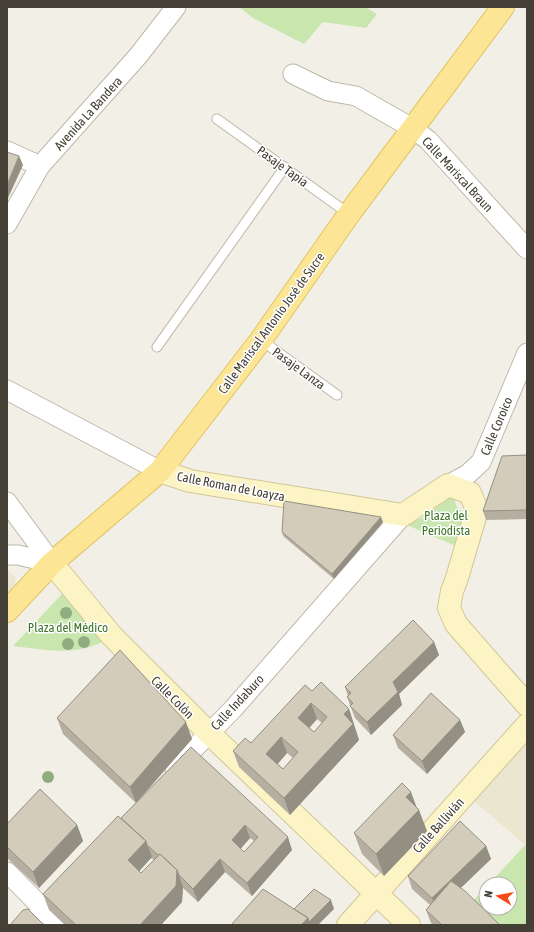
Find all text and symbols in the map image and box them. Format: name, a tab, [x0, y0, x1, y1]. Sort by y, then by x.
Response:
street label: Avenida La Bandera	[51, 73, 125, 153]
street label: Calle Mariscal Braun	[419, 134, 496, 215]
street label: Pasaje Tapia	[254, 143, 311, 190]
street label: Calle Mariscal Antonio José de Sucre	[215, 250, 328, 397]
street label: Pasaje Lanza	[269, 344, 328, 393]
street label: Calle Coroico	[477, 395, 516, 458]
street label: Calle Roman de Loayza	[176, 469, 286, 504]
park label: Plaza del Periodista	[422, 508, 470, 538]
park label: Plaza del Médico	[28, 620, 108, 635]
street label: Calle Indaburo	[208, 671, 267, 733]
street label: Calle Colón	[148, 673, 197, 722]
street label: Calle Ballivián	[410, 795, 467, 856]
north arrow	[478, 876, 518, 916]
text: N	[482, 890, 495, 898]

